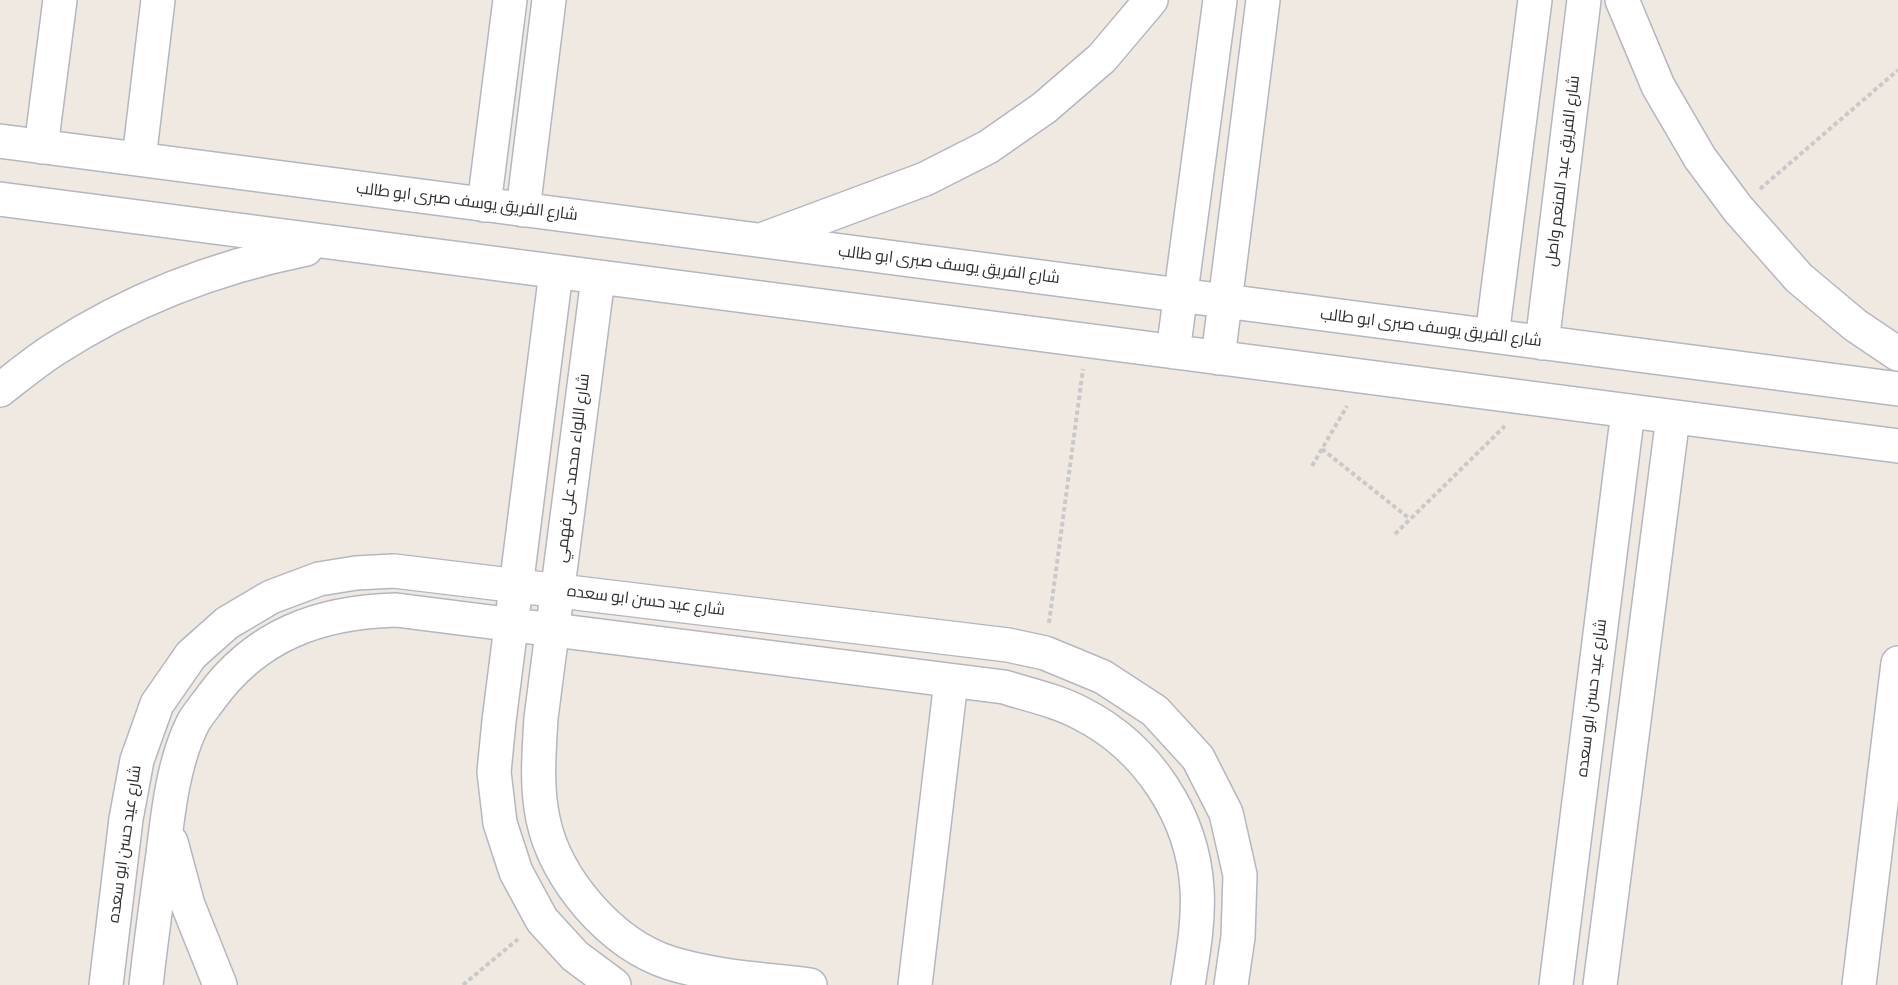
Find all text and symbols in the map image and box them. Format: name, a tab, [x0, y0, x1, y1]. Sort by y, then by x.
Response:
street label: شارع الفريق عبد المنعم واصل	[1542, 74, 1584, 268]
street label: شارع الفريق يوسف صبرى ابو طالب	[355, 179, 579, 225]
street label: شارع الفريق يوسف صبرى ابو طالب	[837, 242, 1061, 288]
street label: شارع الفريق يوسف صبرى ابو طالب	[1319, 305, 1543, 351]
street label: شارع اللواء محمد على فهمي	[552, 372, 594, 564]
street label: شارع عيد حسن ابو سعده	[566, 582, 726, 620]
street label: شارع عيد حسن ابو سعده	[1573, 618, 1611, 778]
street label: شارع عيد حسن ابو سعده	[104, 764, 146, 924]

